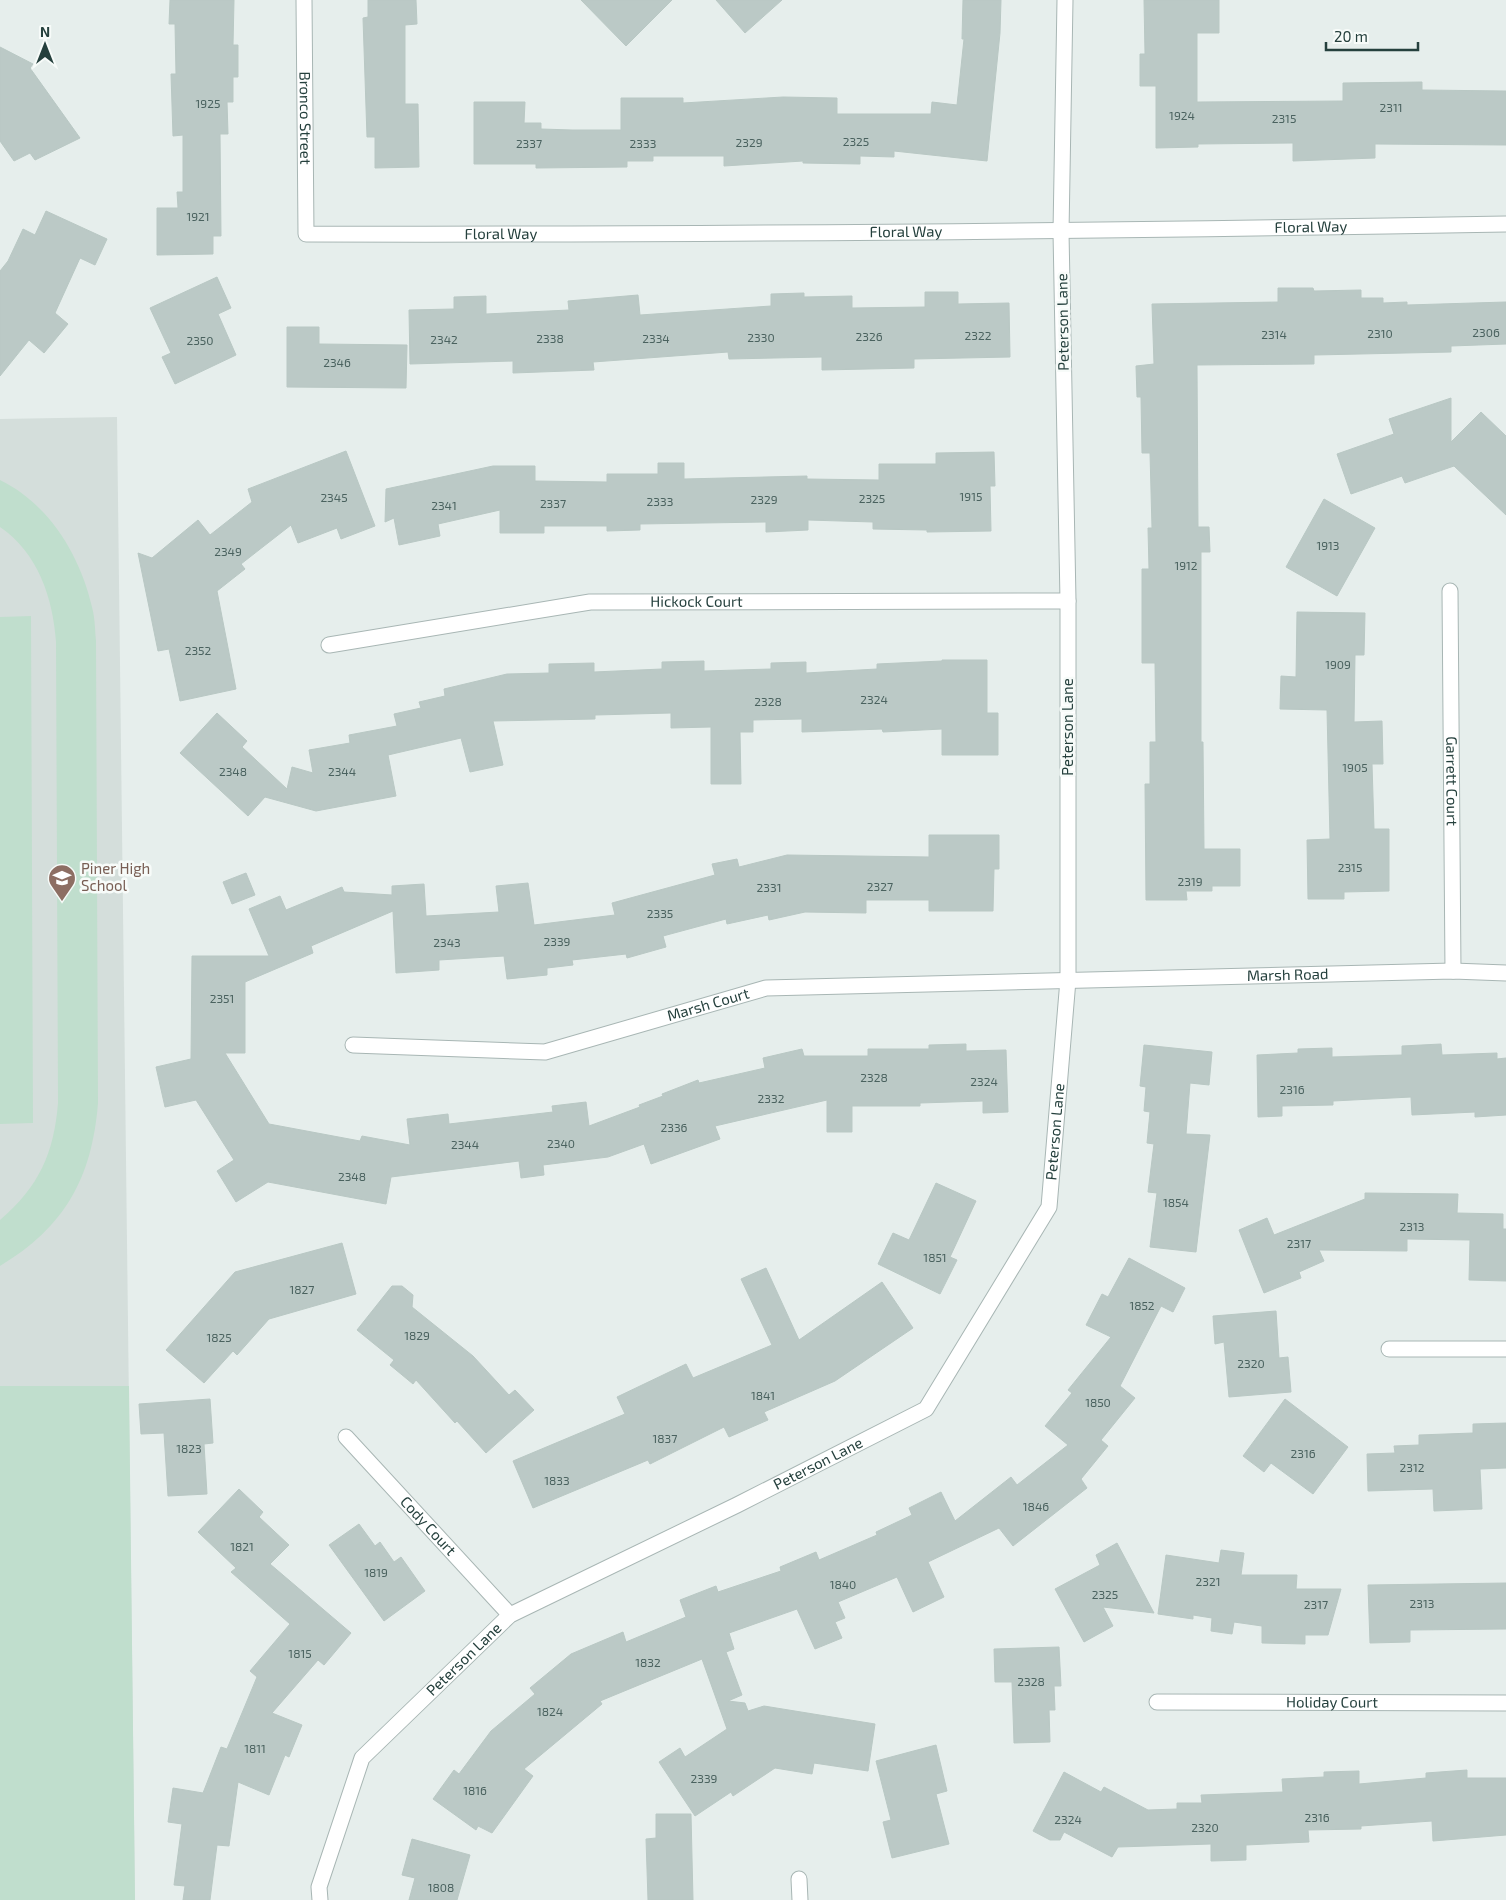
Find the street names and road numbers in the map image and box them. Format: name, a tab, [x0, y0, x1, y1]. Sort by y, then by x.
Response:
street label: Bronco Street	[297, 71, 315, 165]
street label: Floral Way	[1274, 217, 1348, 236]
street label: Floral Way	[869, 222, 943, 240]
street label: Floral Way	[465, 224, 537, 242]
street label: Peterson Lane	[1052, 273, 1072, 371]
street label: Hickock Court	[650, 592, 743, 610]
street label: Peterson Lane	[1058, 678, 1076, 776]
street label: Garrett Court	[1443, 736, 1462, 826]
street label: Marsh Road	[1247, 964, 1329, 984]
street label: Marsh Court	[665, 983, 751, 1024]
street label: Peterson Lane	[1041, 1082, 1067, 1181]
street label: Peterson Lane	[770, 1433, 865, 1493]
street label: Cody Court	[397, 1492, 461, 1559]
street label: Peterson Lane	[422, 1618, 505, 1699]
street label: Holiday Court	[1286, 1692, 1378, 1711]

